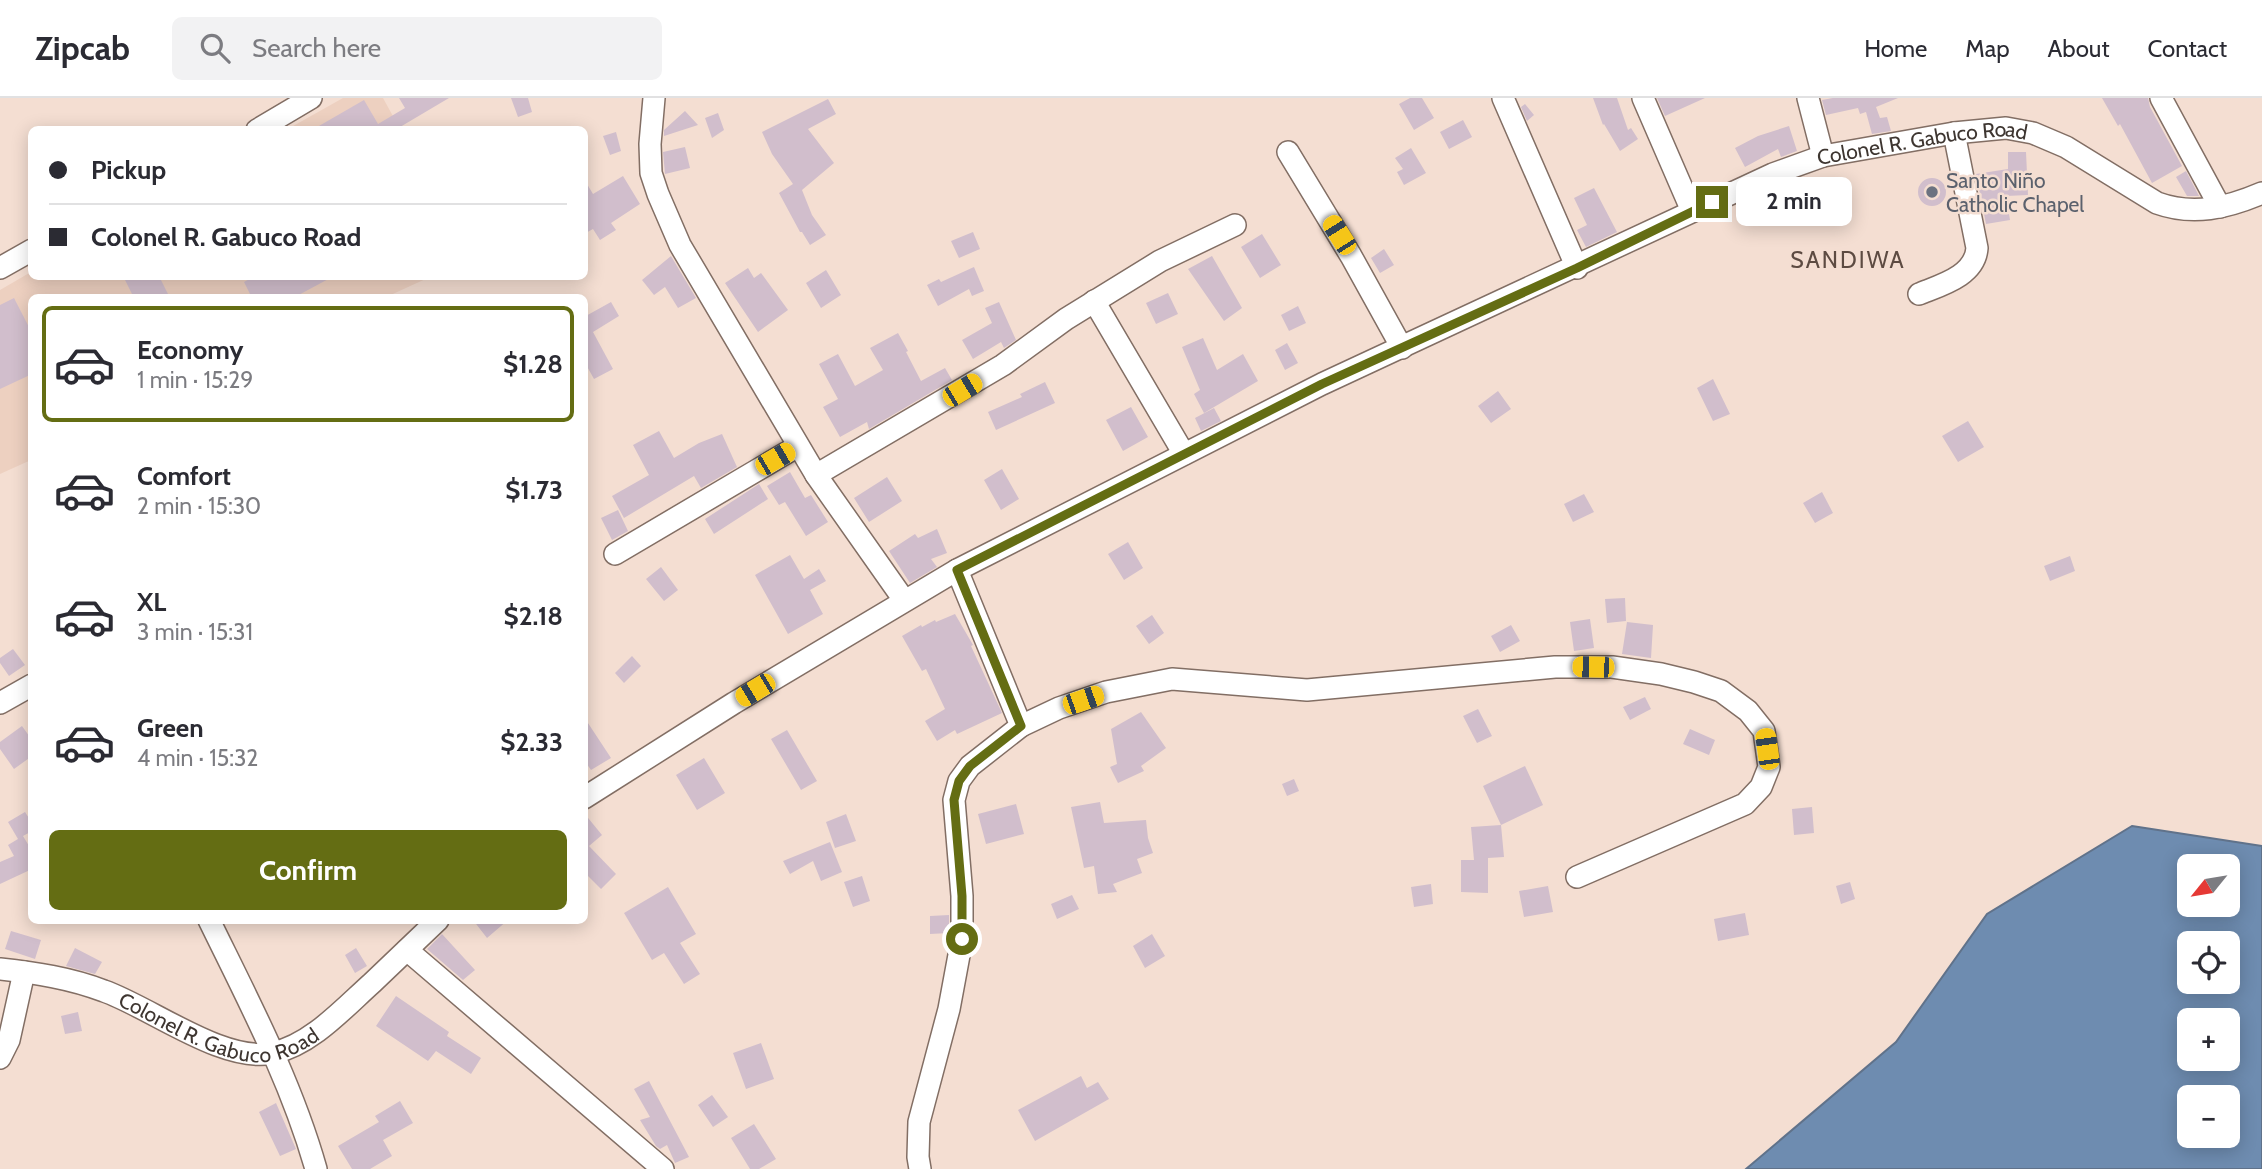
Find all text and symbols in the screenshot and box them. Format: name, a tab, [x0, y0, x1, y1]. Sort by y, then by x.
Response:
search box	[172, 17, 662, 80]
text: Zipcab	[35, 28, 130, 68]
icon: search	[196, 29, 234, 67]
text: Search here	[252, 32, 381, 64]
text: Home	[1864, 34, 1927, 63]
text: Map	[1965, 34, 2010, 63]
text: About	[2048, 34, 2110, 63]
text: Contact	[2148, 34, 2227, 63]
street label: Colonel R. Gabuco Road	[1815, 116, 2030, 169]
text: Pickup	[91, 154, 166, 186]
place label: Santo Niño Catholic Chapel	[1946, 168, 2084, 217]
callout: 2 min	[1736, 178, 1852, 226]
marker: Santo Niño Catholic Chapel	[1924, 184, 1940, 200]
route end	[1696, 186, 1728, 218]
text: 2 min	[1766, 187, 1822, 215]
car	[1319, 212, 1360, 258]
text: Colonel R. Gabuco Road	[91, 221, 361, 253]
district label: SANDIWA	[1790, 246, 1906, 274]
icon: car	[53, 333, 116, 396]
text: Economy	[137, 334, 243, 366]
text: $1.28	[503, 348, 563, 380]
text: 1 min · 15:29	[137, 366, 253, 394]
car	[939, 370, 986, 410]
car	[752, 439, 799, 479]
icon: car	[53, 459, 116, 522]
text: Comfort	[137, 460, 231, 492]
text: $1.73	[505, 474, 563, 506]
text: 2 min · 15:30	[137, 492, 261, 520]
icon: car	[53, 585, 116, 648]
text: XL	[137, 586, 166, 618]
text: $2.18	[504, 600, 563, 632]
text: 3 min · 15:31	[137, 618, 253, 646]
car	[1572, 656, 1615, 678]
car	[732, 670, 779, 710]
car	[1060, 683, 1107, 717]
icon: car	[53, 711, 116, 774]
text: Green	[137, 712, 204, 744]
text: $2.33	[500, 726, 563, 758]
car	[1754, 727, 1781, 771]
text: 4 min · 15:32	[137, 744, 258, 772]
button: Confirm	[49, 830, 567, 910]
north arrow	[2177, 854, 2240, 917]
map controls	[2177, 854, 2240, 1148]
route start	[946, 923, 978, 955]
button: locate	[2177, 931, 2240, 994]
street label: Colonel R. Gabuco Road	[115, 986, 323, 1067]
button: +	[2177, 1008, 2240, 1071]
button: −	[2177, 1085, 2240, 1148]

